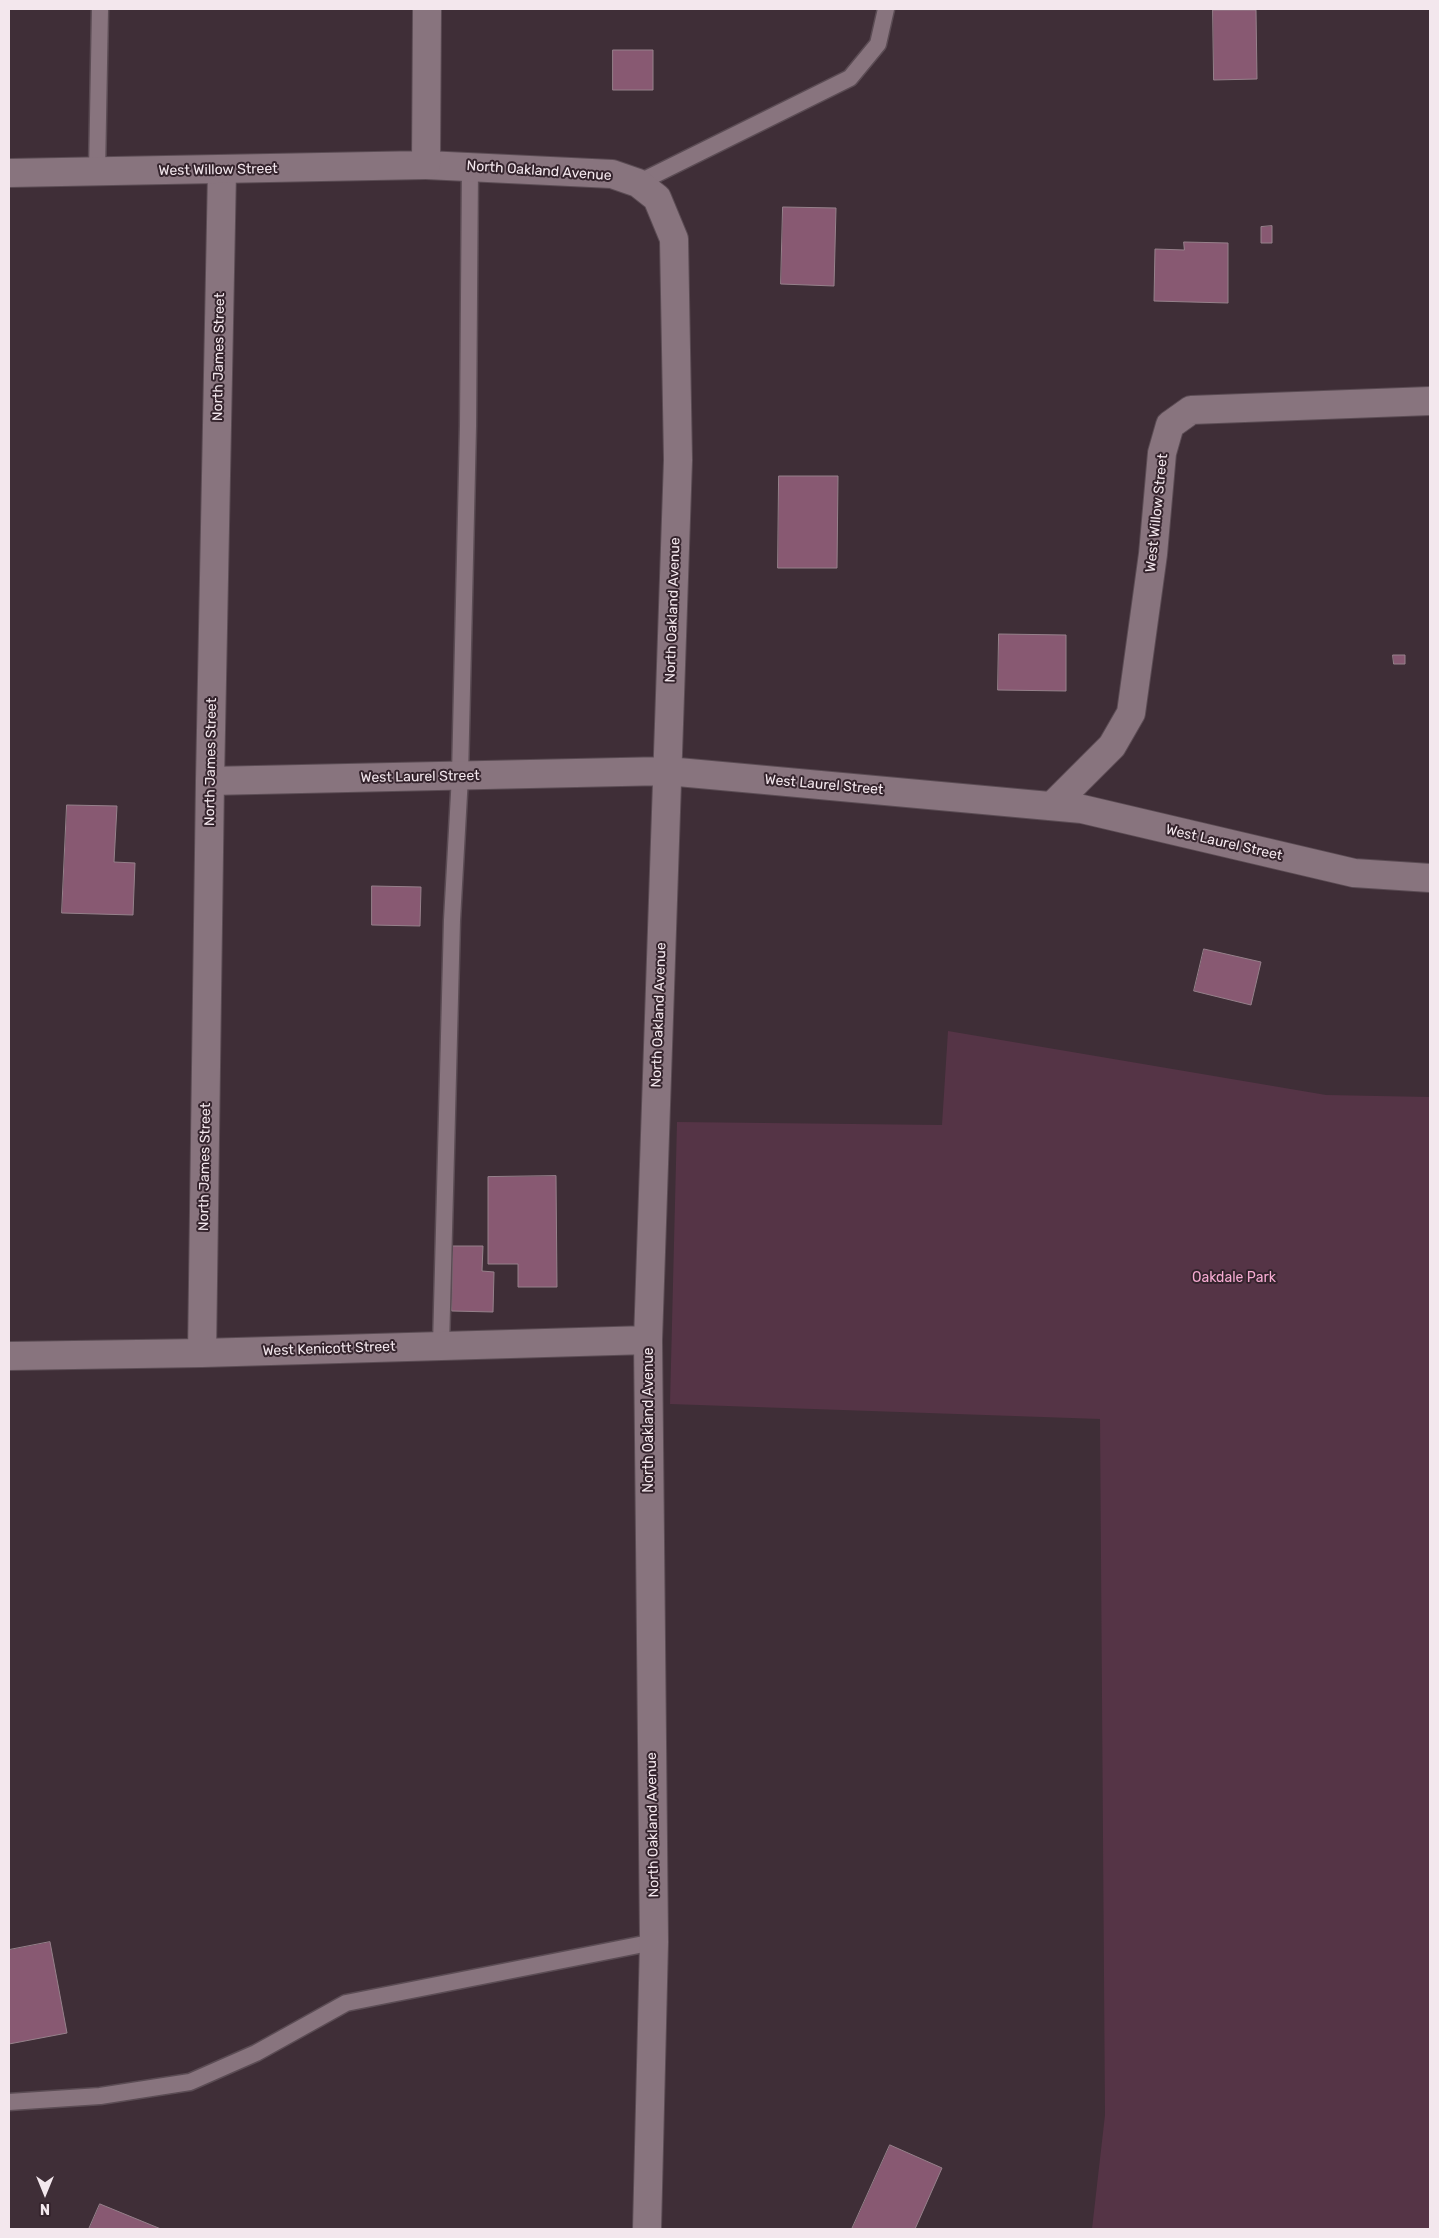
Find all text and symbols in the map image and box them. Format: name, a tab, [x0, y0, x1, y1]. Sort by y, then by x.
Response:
street label: North Oakland Avenue	[466, 158, 612, 184]
street label: West Willow Street	[158, 161, 278, 179]
street label: North James Street	[209, 293, 229, 421]
street label: West Willow Street	[1142, 453, 1172, 573]
street label: North Oakland Avenue	[662, 537, 684, 683]
street label: North James Street	[201, 698, 221, 826]
street label: West Laurel Street	[360, 768, 480, 786]
street label: West Laurel Street	[764, 771, 884, 799]
street label: West Laurel Street	[1164, 821, 1284, 865]
street label: North Oakland Avenue	[648, 942, 670, 1088]
street label: North James Street	[195, 1103, 215, 1231]
park label: Oakdale Park	[1192, 1270, 1276, 1286]
street label: West Kenicott Street	[262, 1338, 396, 1360]
street label: North Oakland Avenue	[641, 1347, 657, 1493]
street label: North Oakland Avenue	[643, 1752, 663, 1898]
north arrow	[20, 2168, 70, 2218]
text: N	[40, 2200, 50, 2217]

